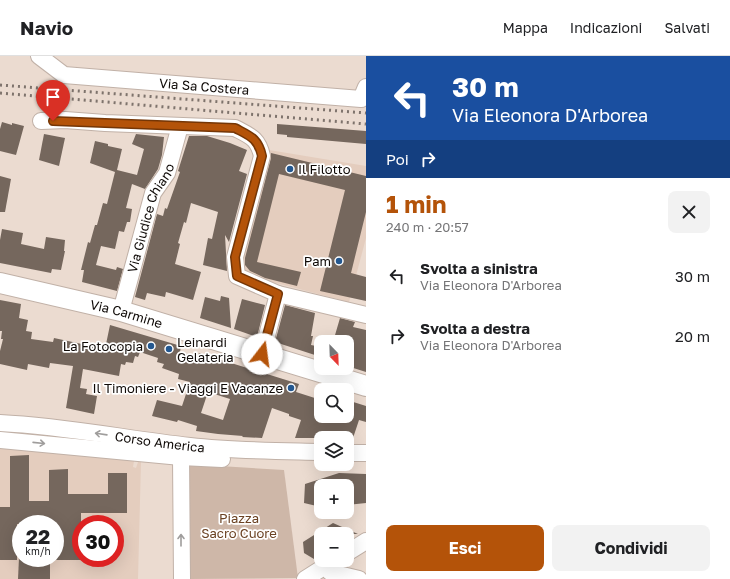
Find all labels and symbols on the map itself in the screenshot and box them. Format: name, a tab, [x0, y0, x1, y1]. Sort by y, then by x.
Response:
street label: Via Sa Costera	[158, 75, 250, 98]
pin	[36, 80, 70, 121]
place label: Il Filotto	[298, 161, 351, 177]
street label: Via Giudice Chiano	[124, 162, 177, 275]
marker: Il Filotto	[285, 164, 295, 174]
place label: Pam	[304, 253, 331, 269]
marker: Pam	[334, 256, 344, 266]
street label: Via Carmine	[88, 296, 165, 331]
position arrow	[241, 333, 283, 375]
place label: Leinardi Gelateria	[177, 334, 234, 365]
north arrow	[314, 335, 354, 375]
place label: La Fotocopia	[63, 338, 143, 354]
marker: La Fotocopia	[146, 341, 156, 351]
marker: Leinardi Gelateria	[164, 344, 174, 354]
place label: Il Timoniere - Viaggi E Vacanze	[92, 380, 283, 396]
marker: Il Timoniere - Viaggi E Vacanze	[286, 383, 296, 393]
street label: Corso America	[114, 428, 206, 455]
one-way arrow	[95, 430, 108, 438]
one-way arrow	[32, 440, 45, 447]
park label: Piazza Sacro Cuore	[201, 510, 277, 541]
speed limit sign: 30	[72, 515, 124, 567]
one-way arrow	[177, 534, 185, 547]

